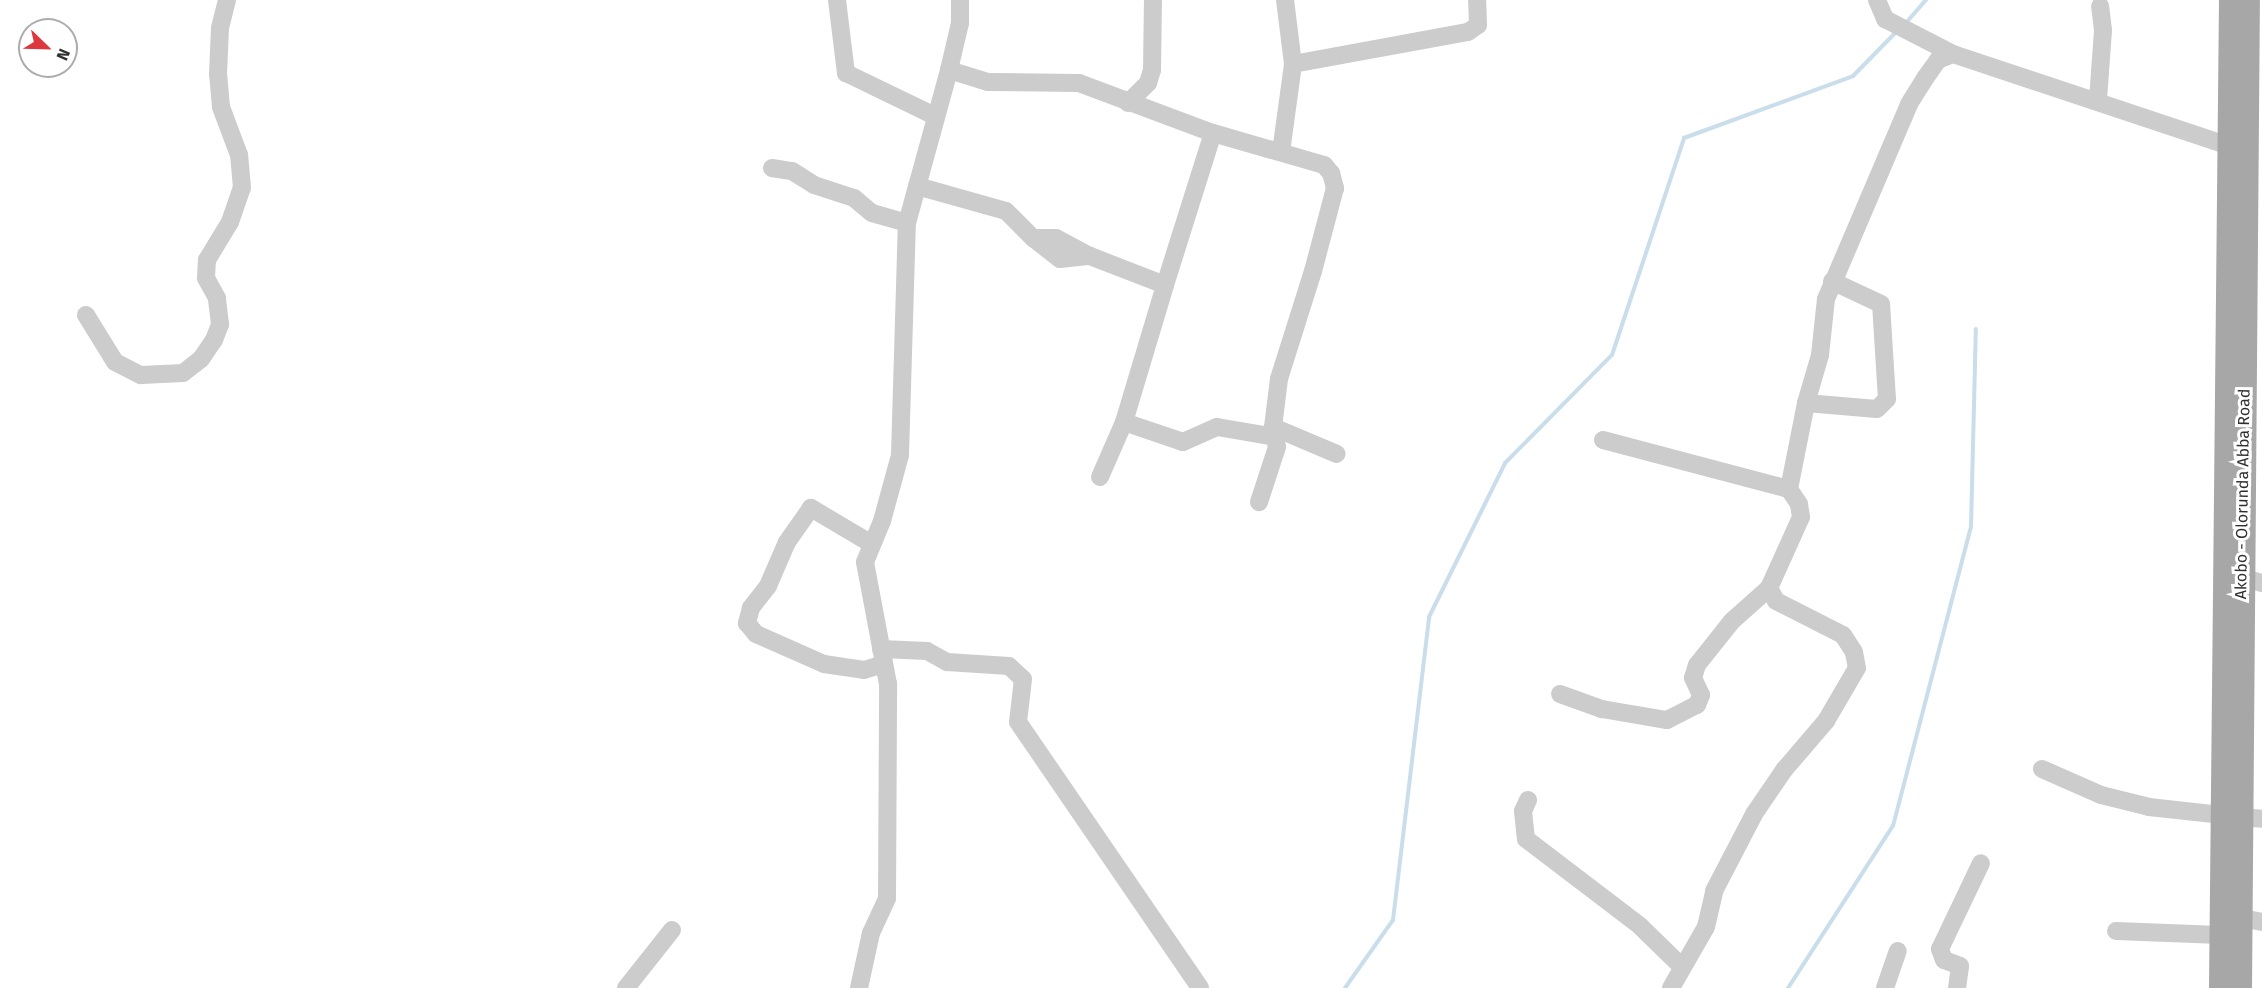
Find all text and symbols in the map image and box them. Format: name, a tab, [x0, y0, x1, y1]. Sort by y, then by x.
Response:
north arrow	[18, 18, 78, 78]
text: N	[52, 46, 74, 63]
street label: Akobo - Olorunda Abba Road	[2232, 389, 2254, 599]

